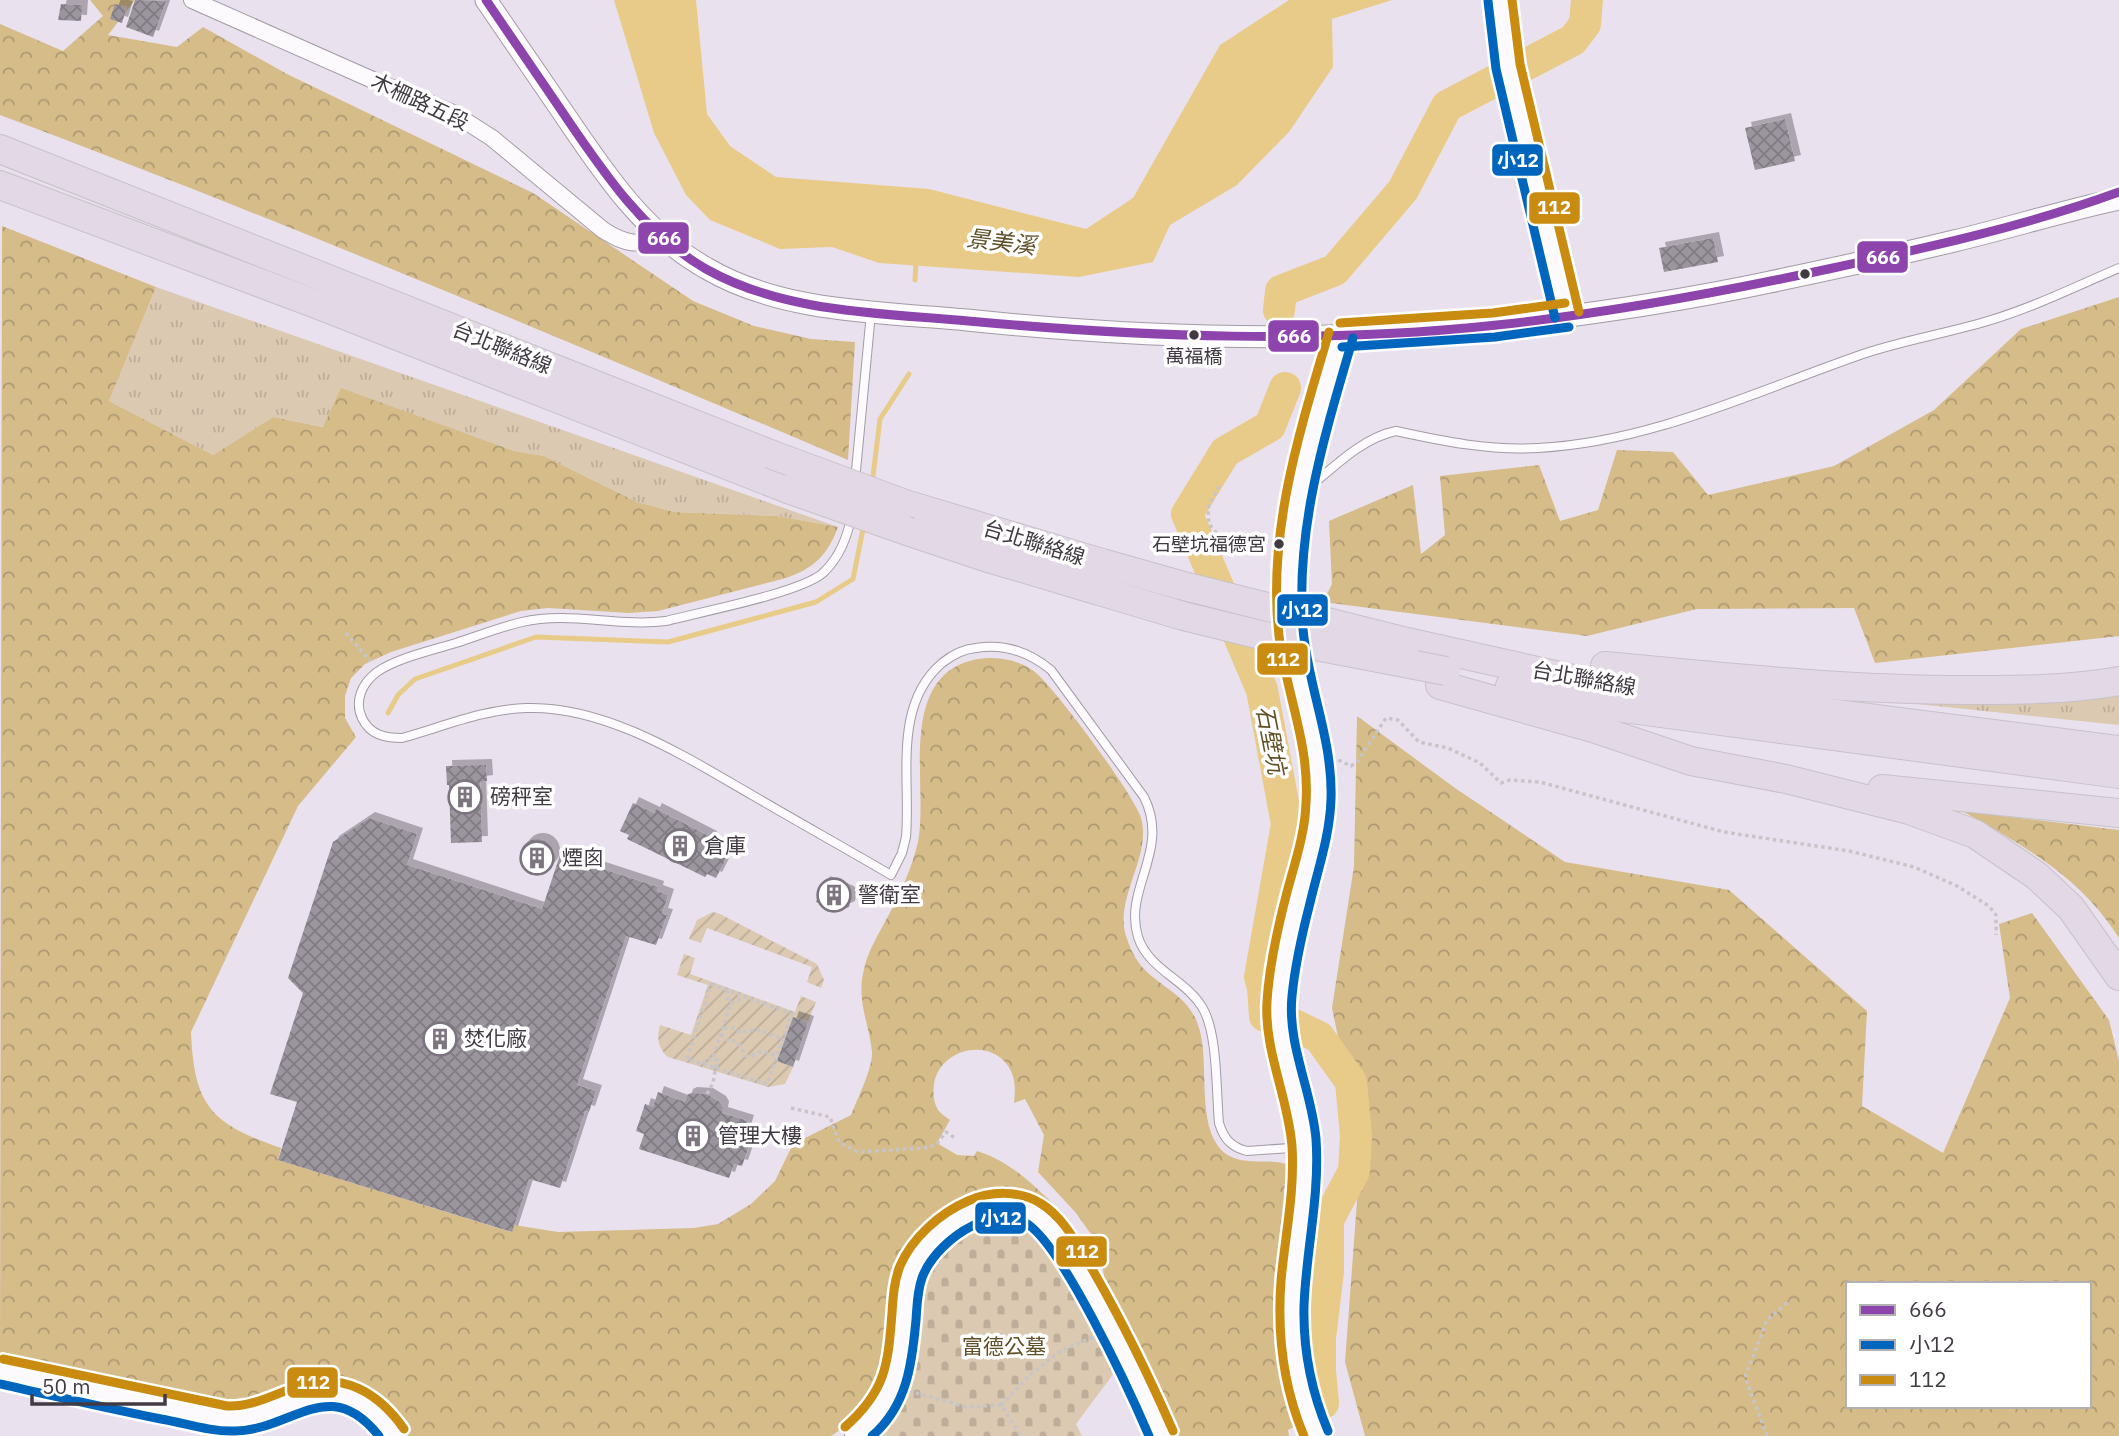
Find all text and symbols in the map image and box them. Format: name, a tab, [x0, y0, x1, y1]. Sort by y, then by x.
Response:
street label: 木柵路五段	[367, 66, 474, 136]
line badge: 小12	[1491, 143, 1544, 177]
text: 小12	[1497, 148, 1539, 172]
line badge: 112	[1528, 191, 1581, 225]
text: 112	[1537, 195, 1571, 219]
line badge: 666	[637, 221, 690, 255]
water label: 景美溪	[965, 222, 1040, 260]
text: 666	[647, 226, 681, 250]
line badge: 666	[1856, 240, 1909, 274]
text: 666	[1866, 245, 1900, 269]
unlabelled marker	[1798, 267, 1812, 281]
street label: 台北聯絡線	[448, 314, 556, 380]
line badge: 666	[1267, 319, 1320, 353]
text: 666	[1277, 324, 1311, 348]
marker: 萬福橋	[1187, 328, 1201, 342]
place label: 萬福橋	[1165, 344, 1223, 368]
street label: 台北聯絡線	[980, 513, 1089, 571]
place label: 石壁坑福德宮	[1152, 532, 1266, 556]
marker: 石壁坑福德宮	[1272, 537, 1286, 551]
line badge: 小12	[1276, 593, 1329, 627]
text: 小12	[1281, 598, 1323, 622]
line badge: 112	[1256, 642, 1309, 676]
text: 112	[1266, 647, 1300, 671]
street label: 台北聯絡線	[1530, 655, 1638, 701]
water label: 石壁坑	[1251, 703, 1294, 779]
building icon: 磅秤室	[446, 778, 484, 816]
place label: 磅秤室	[490, 782, 553, 810]
building icon: 倉庫	[661, 827, 699, 865]
place label: 倉庫	[704, 831, 746, 859]
building icon: 煙囪	[518, 839, 556, 877]
place label: 煙囪	[562, 843, 604, 871]
building icon: 警衛室	[815, 876, 853, 914]
place label: 警衛室	[858, 880, 921, 908]
building icon: 焚化廠	[421, 1020, 459, 1058]
place label: 焚化廠	[464, 1024, 527, 1052]
building icon: 管理大樓	[674, 1117, 712, 1155]
place label: 管理大樓	[718, 1121, 802, 1149]
line badge: 小12	[974, 1201, 1027, 1235]
text: 小12	[980, 1206, 1022, 1230]
line badge: 112	[1055, 1235, 1108, 1268]
text: 112	[1065, 1239, 1099, 1263]
legend	[1846, 1282, 2091, 1408]
text: 666	[1909, 1295, 1947, 1323]
text: 小12	[1909, 1330, 1955, 1358]
park label: 富德公墓	[962, 1332, 1046, 1360]
scale bar	[32, 1362, 164, 1406]
text: 112	[1909, 1365, 1947, 1393]
line badge: 112	[286, 1366, 339, 1399]
text: 112	[296, 1370, 330, 1394]
text: 50 m	[42, 1372, 91, 1400]

